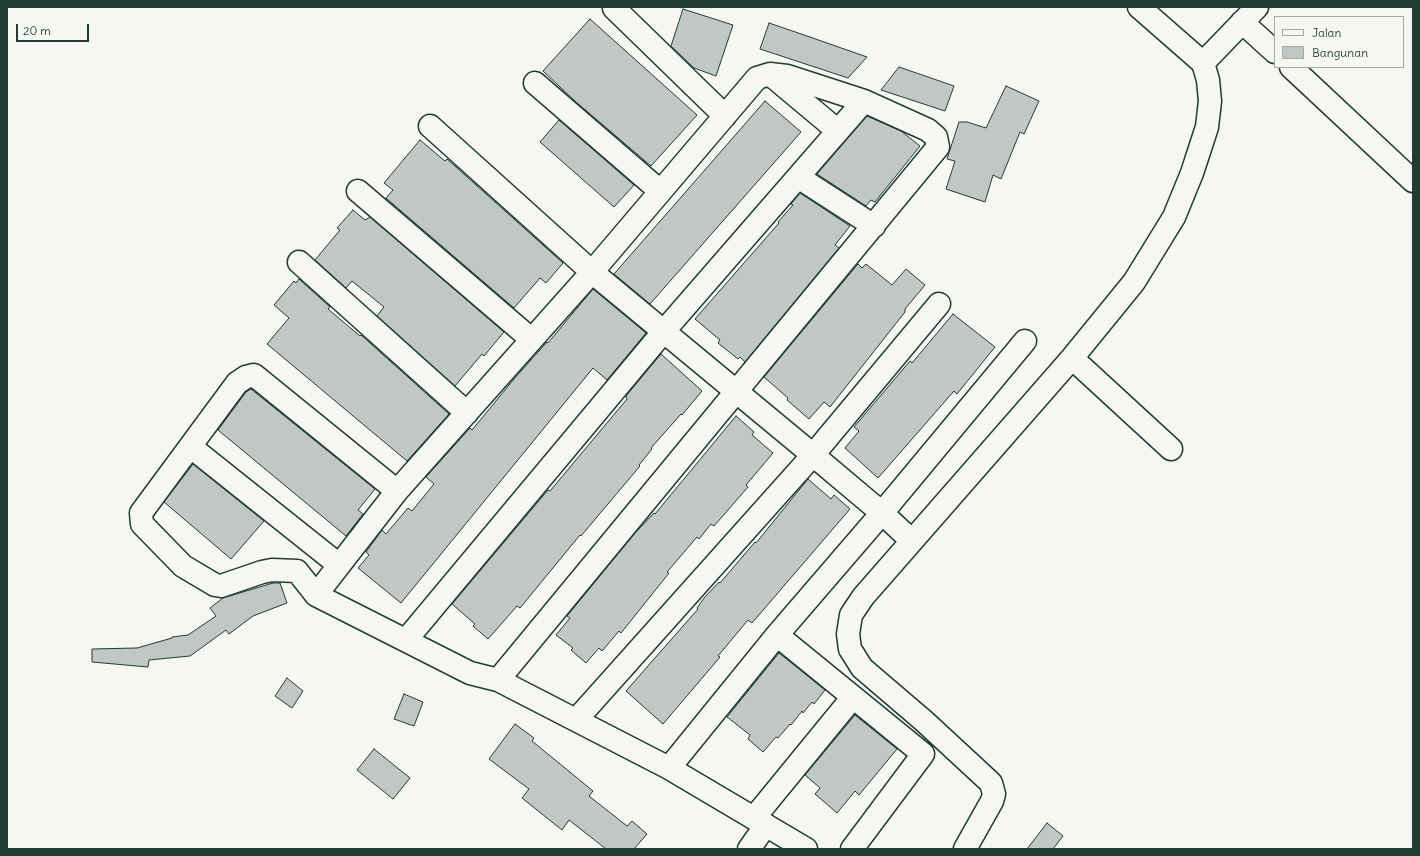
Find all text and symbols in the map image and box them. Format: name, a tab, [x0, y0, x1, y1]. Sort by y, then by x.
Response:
scale bar	[18, 16, 91, 42]
legend	[1274, 16, 1404, 68]
text: 20 m	[23, 23, 51, 38]
text: Jalan	[1312, 25, 1341, 40]
text: Bangunan	[1312, 45, 1368, 60]

